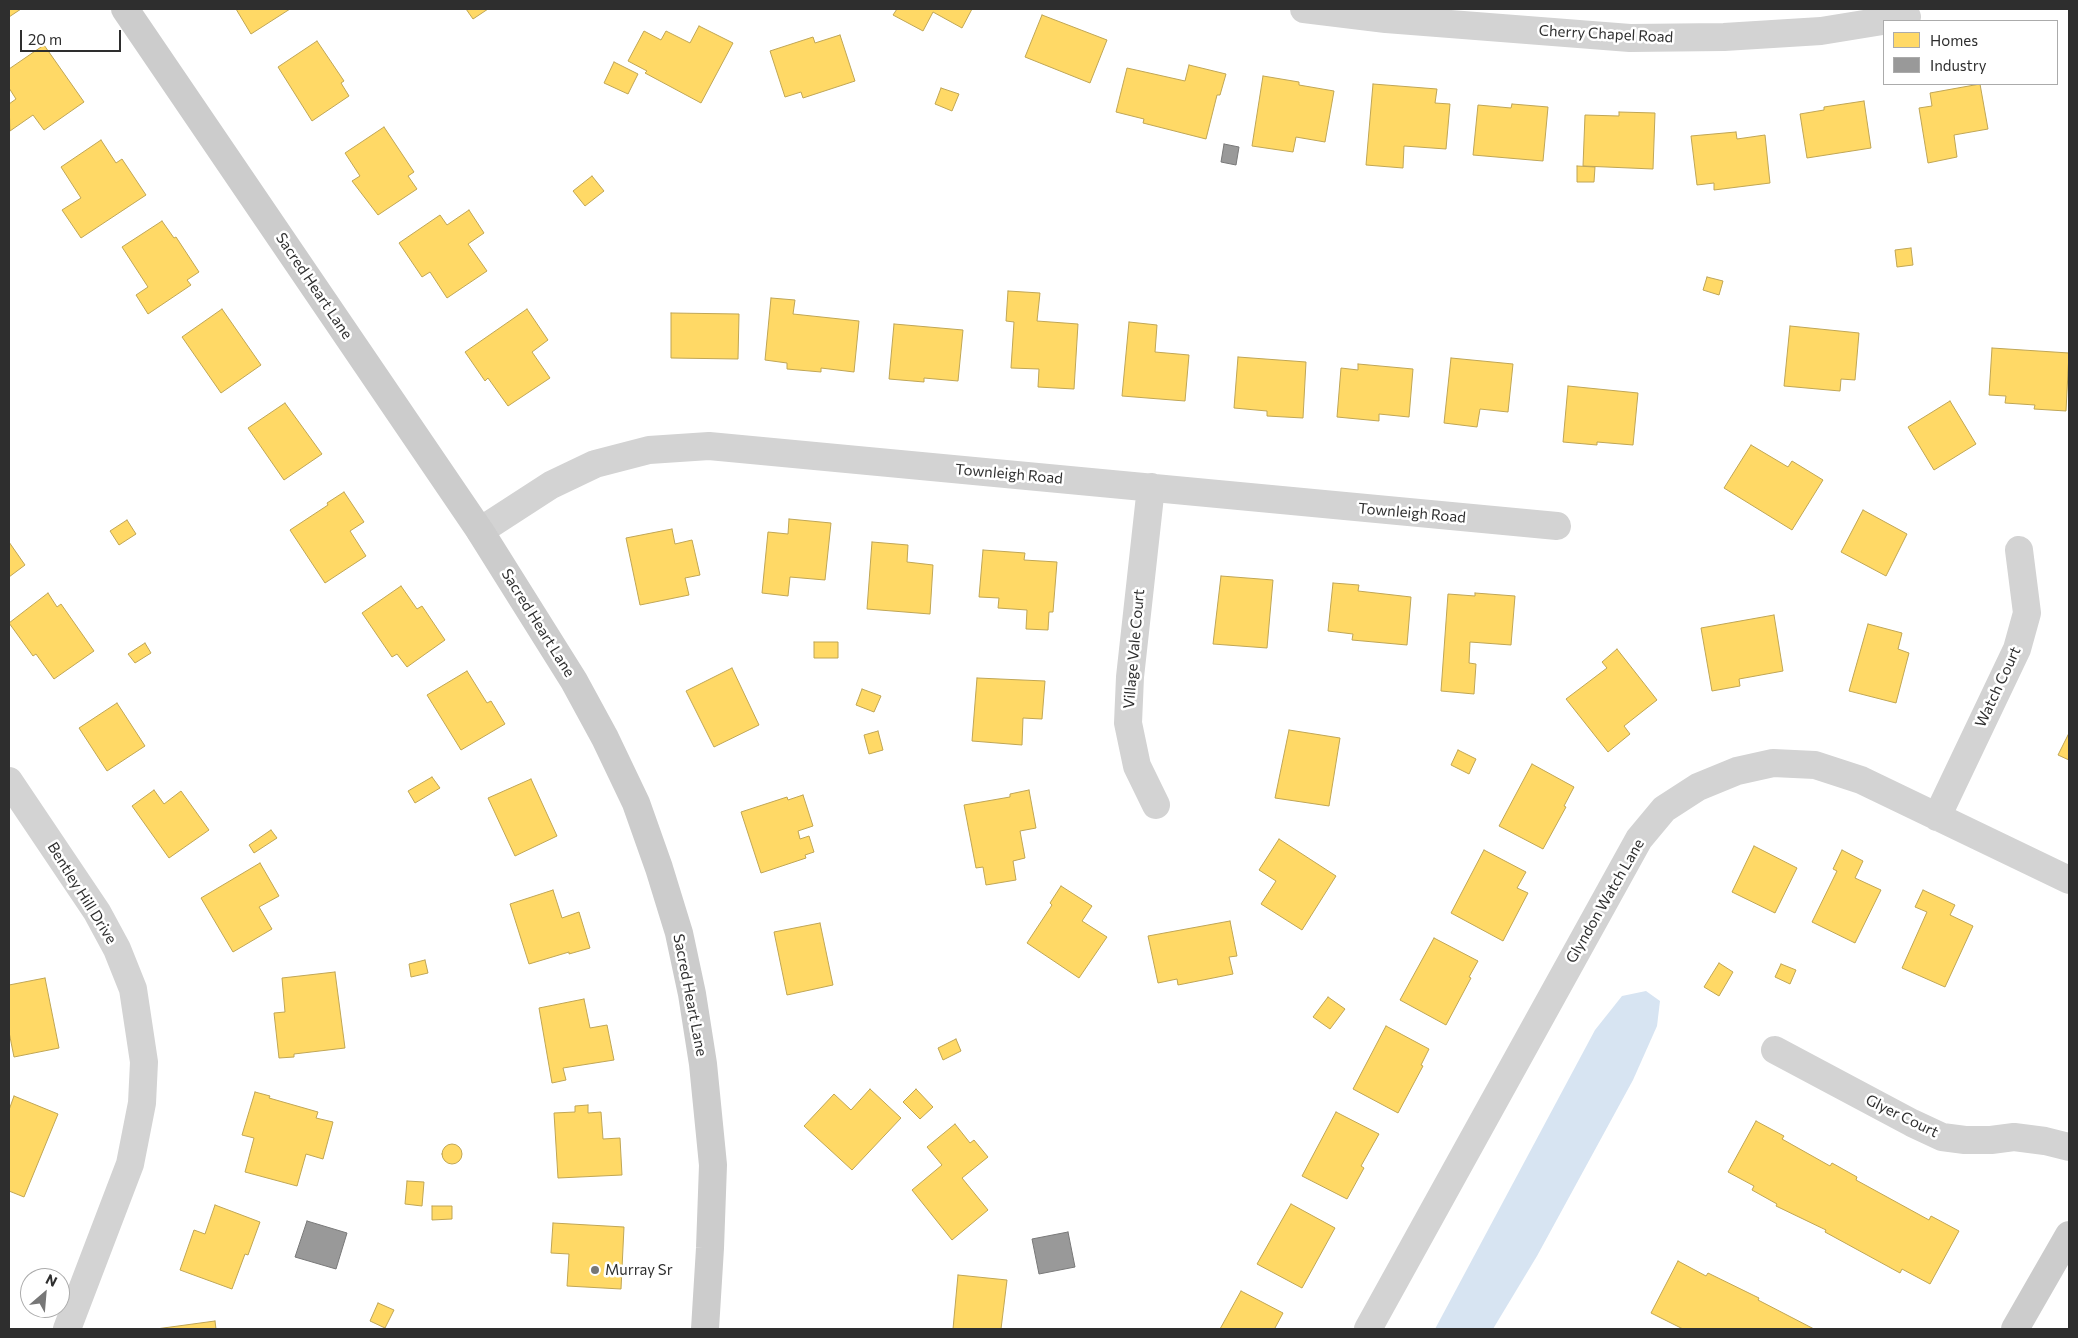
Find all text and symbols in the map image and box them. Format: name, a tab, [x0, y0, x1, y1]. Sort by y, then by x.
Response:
scale bar	[22, 20, 124, 52]
legend	[1883, 20, 2058, 85]
street label: Cherry Chapel Road	[1538, 21, 1674, 47]
text: 20 m	[28, 30, 62, 48]
text: Homes	[1930, 31, 1978, 49]
text: Industry	[1930, 56, 1987, 74]
street label: Sacred Heart Lane	[272, 229, 356, 343]
street label: Townleigh Road	[954, 460, 1064, 488]
street label: Townleigh Road	[1357, 499, 1467, 527]
street label: Sacred Heart Lane	[497, 566, 579, 680]
street label: Village Vale Court	[1120, 588, 1148, 710]
street label: Watch Court	[1971, 644, 2025, 730]
street label: Glyndon Watch Lane	[1562, 836, 1648, 966]
street label: Bentley Hill Drive	[44, 839, 120, 947]
street label: Sacred Heart Lane	[669, 932, 711, 1058]
street label: Glyer Court	[1863, 1091, 1941, 1141]
place label: Murray Sr	[605, 1261, 673, 1279]
marker: Murray Sr	[589, 1264, 601, 1276]
north arrow	[20, 1268, 70, 1318]
text: N	[43, 1270, 60, 1290]

